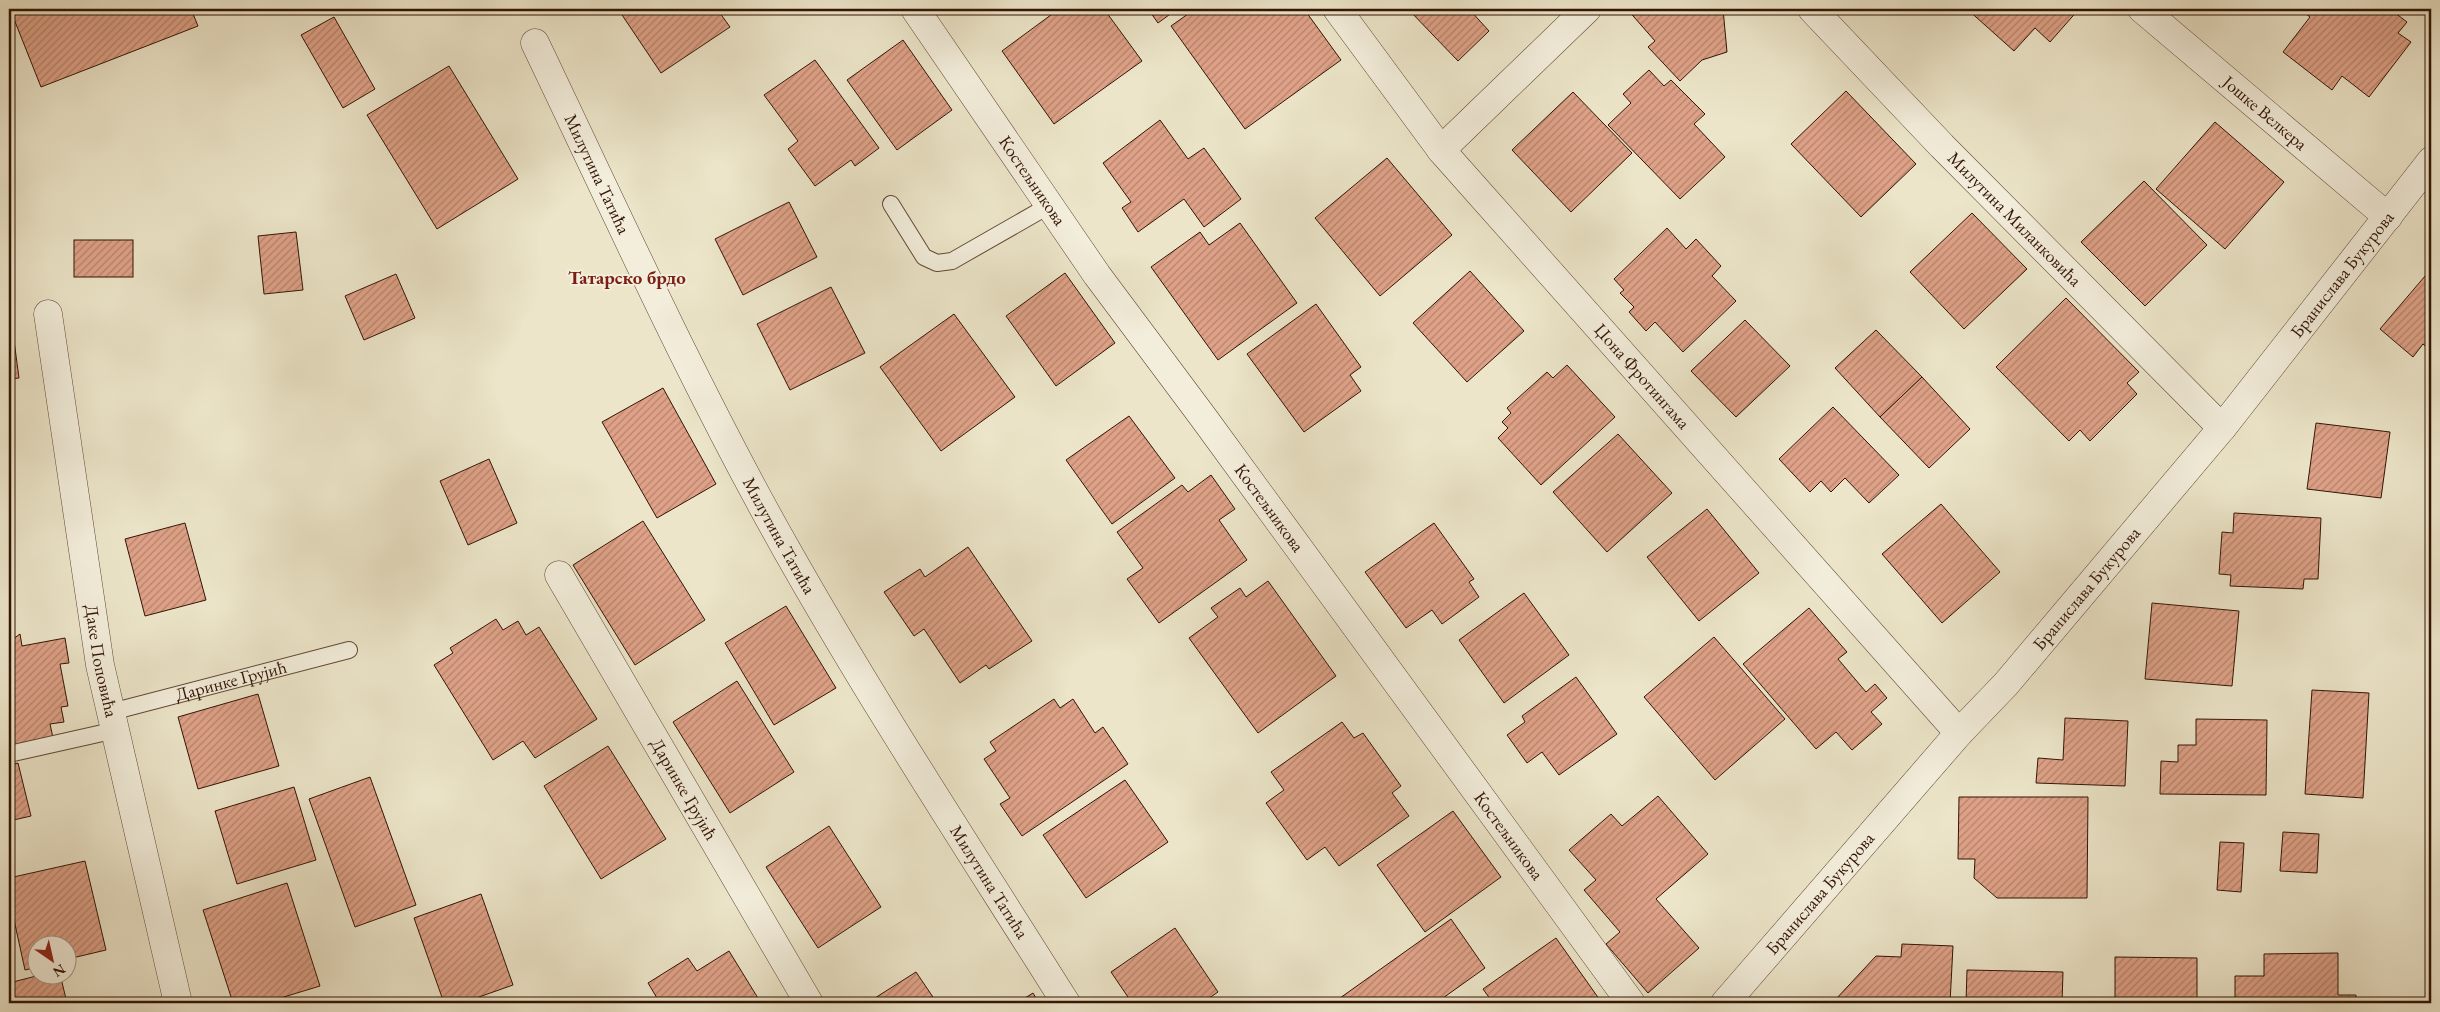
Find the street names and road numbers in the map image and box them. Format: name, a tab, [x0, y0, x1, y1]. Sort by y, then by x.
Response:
street label: Јошке Велкера	[2217, 69, 2313, 155]
street label: Милутина Татића	[559, 110, 636, 238]
street label: Костељникова	[994, 131, 1072, 230]
street label: Милутина Миланковића	[1943, 146, 2088, 292]
street label: Бранислава Букурова	[2285, 206, 2399, 342]
street label: Џона Фротингама	[1589, 318, 1696, 434]
street label: Костељникова	[1230, 459, 1310, 557]
street label: Милутина Татића	[738, 473, 822, 599]
street label: Бранислава Букурова	[2027, 521, 2145, 655]
street label: Даке Поповића	[80, 603, 124, 720]
street label: Даринке Грујић	[173, 655, 289, 706]
street label: Даринке Грујић	[646, 734, 723, 844]
street label: Костељникова	[1469, 787, 1550, 885]
street label: Милутина Татића	[945, 820, 1035, 943]
street label: Бранислава Букурова	[1760, 826, 1880, 959]

